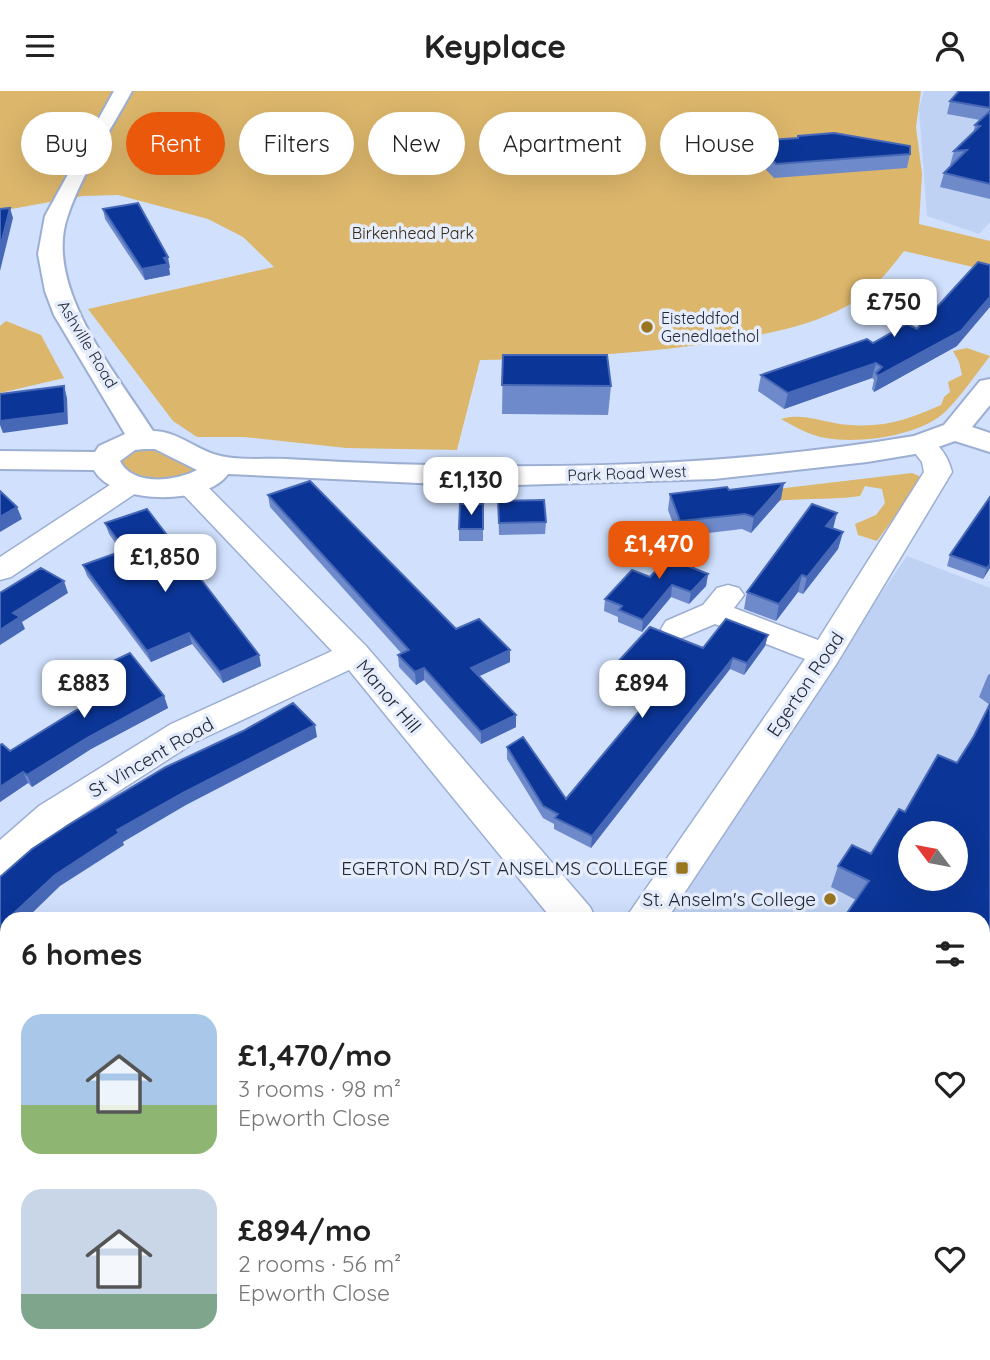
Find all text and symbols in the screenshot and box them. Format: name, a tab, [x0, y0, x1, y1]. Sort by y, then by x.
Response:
text: Keyplace	[424, 26, 566, 66]
icon: menu	[21, 27, 59, 65]
icon: person	[931, 27, 969, 65]
chip: Buy	[21, 112, 112, 175]
chip: Rent	[126, 112, 225, 175]
chip: Filters	[239, 112, 354, 175]
chip: New	[368, 112, 465, 175]
chip: Apartment	[479, 112, 646, 175]
chip: House	[660, 112, 779, 175]
park label: Birkenhead Park	[352, 223, 474, 243]
pin: £750	[853, 279, 935, 339]
text: £750	[867, 287, 921, 316]
street label: Ashville Road	[54, 296, 122, 392]
place label: Eisteddfod Genedlaethol	[661, 308, 759, 346]
marker: Eisteddfod Genedlaethol	[639, 319, 655, 335]
pin: £1,130	[414, 457, 528, 517]
street label: Park Road West	[567, 461, 687, 485]
text: £1,130	[439, 465, 503, 494]
pin: £1,470	[602, 521, 716, 581]
text: £1,470	[624, 529, 694, 558]
pin: £1,850	[108, 535, 222, 594]
text: £1,850	[130, 542, 200, 571]
street label: Egerton Road	[761, 627, 849, 741]
street label: Manor Hill	[351, 654, 427, 738]
pin: £883	[43, 661, 125, 720]
pin: £894	[601, 661, 683, 720]
text: £883	[58, 668, 110, 697]
text: £894	[615, 668, 669, 697]
street label: St Vincent Road	[84, 712, 218, 802]
north arrow	[898, 821, 968, 891]
map controls	[898, 821, 968, 891]
place label: EGERTON RD/ST ANSELMS COLLEGE	[341, 856, 668, 880]
marker: EGERTON RD/ST ANSELMS COLLEGE	[674, 860, 690, 876]
place label: St. Anselm's College	[643, 887, 816, 911]
marker: St. Anselm's College	[822, 891, 838, 907]
text: 6 homes	[21, 935, 142, 973]
icon: filters	[931, 935, 969, 973]
text: £1,470/mo	[238, 1036, 392, 1074]
icon: home	[77, 1042, 161, 1126]
icon: heart	[931, 1065, 969, 1103]
text: 3 rooms · 98 m²	[238, 1074, 401, 1103]
text: Epworth Close	[238, 1103, 390, 1132]
text: £894/mo	[238, 1211, 371, 1249]
icon: home	[77, 1217, 161, 1301]
icon: heart	[931, 1240, 969, 1278]
text: 2 rooms · 56 m²	[238, 1249, 401, 1278]
text: Epworth Close	[238, 1278, 390, 1307]

